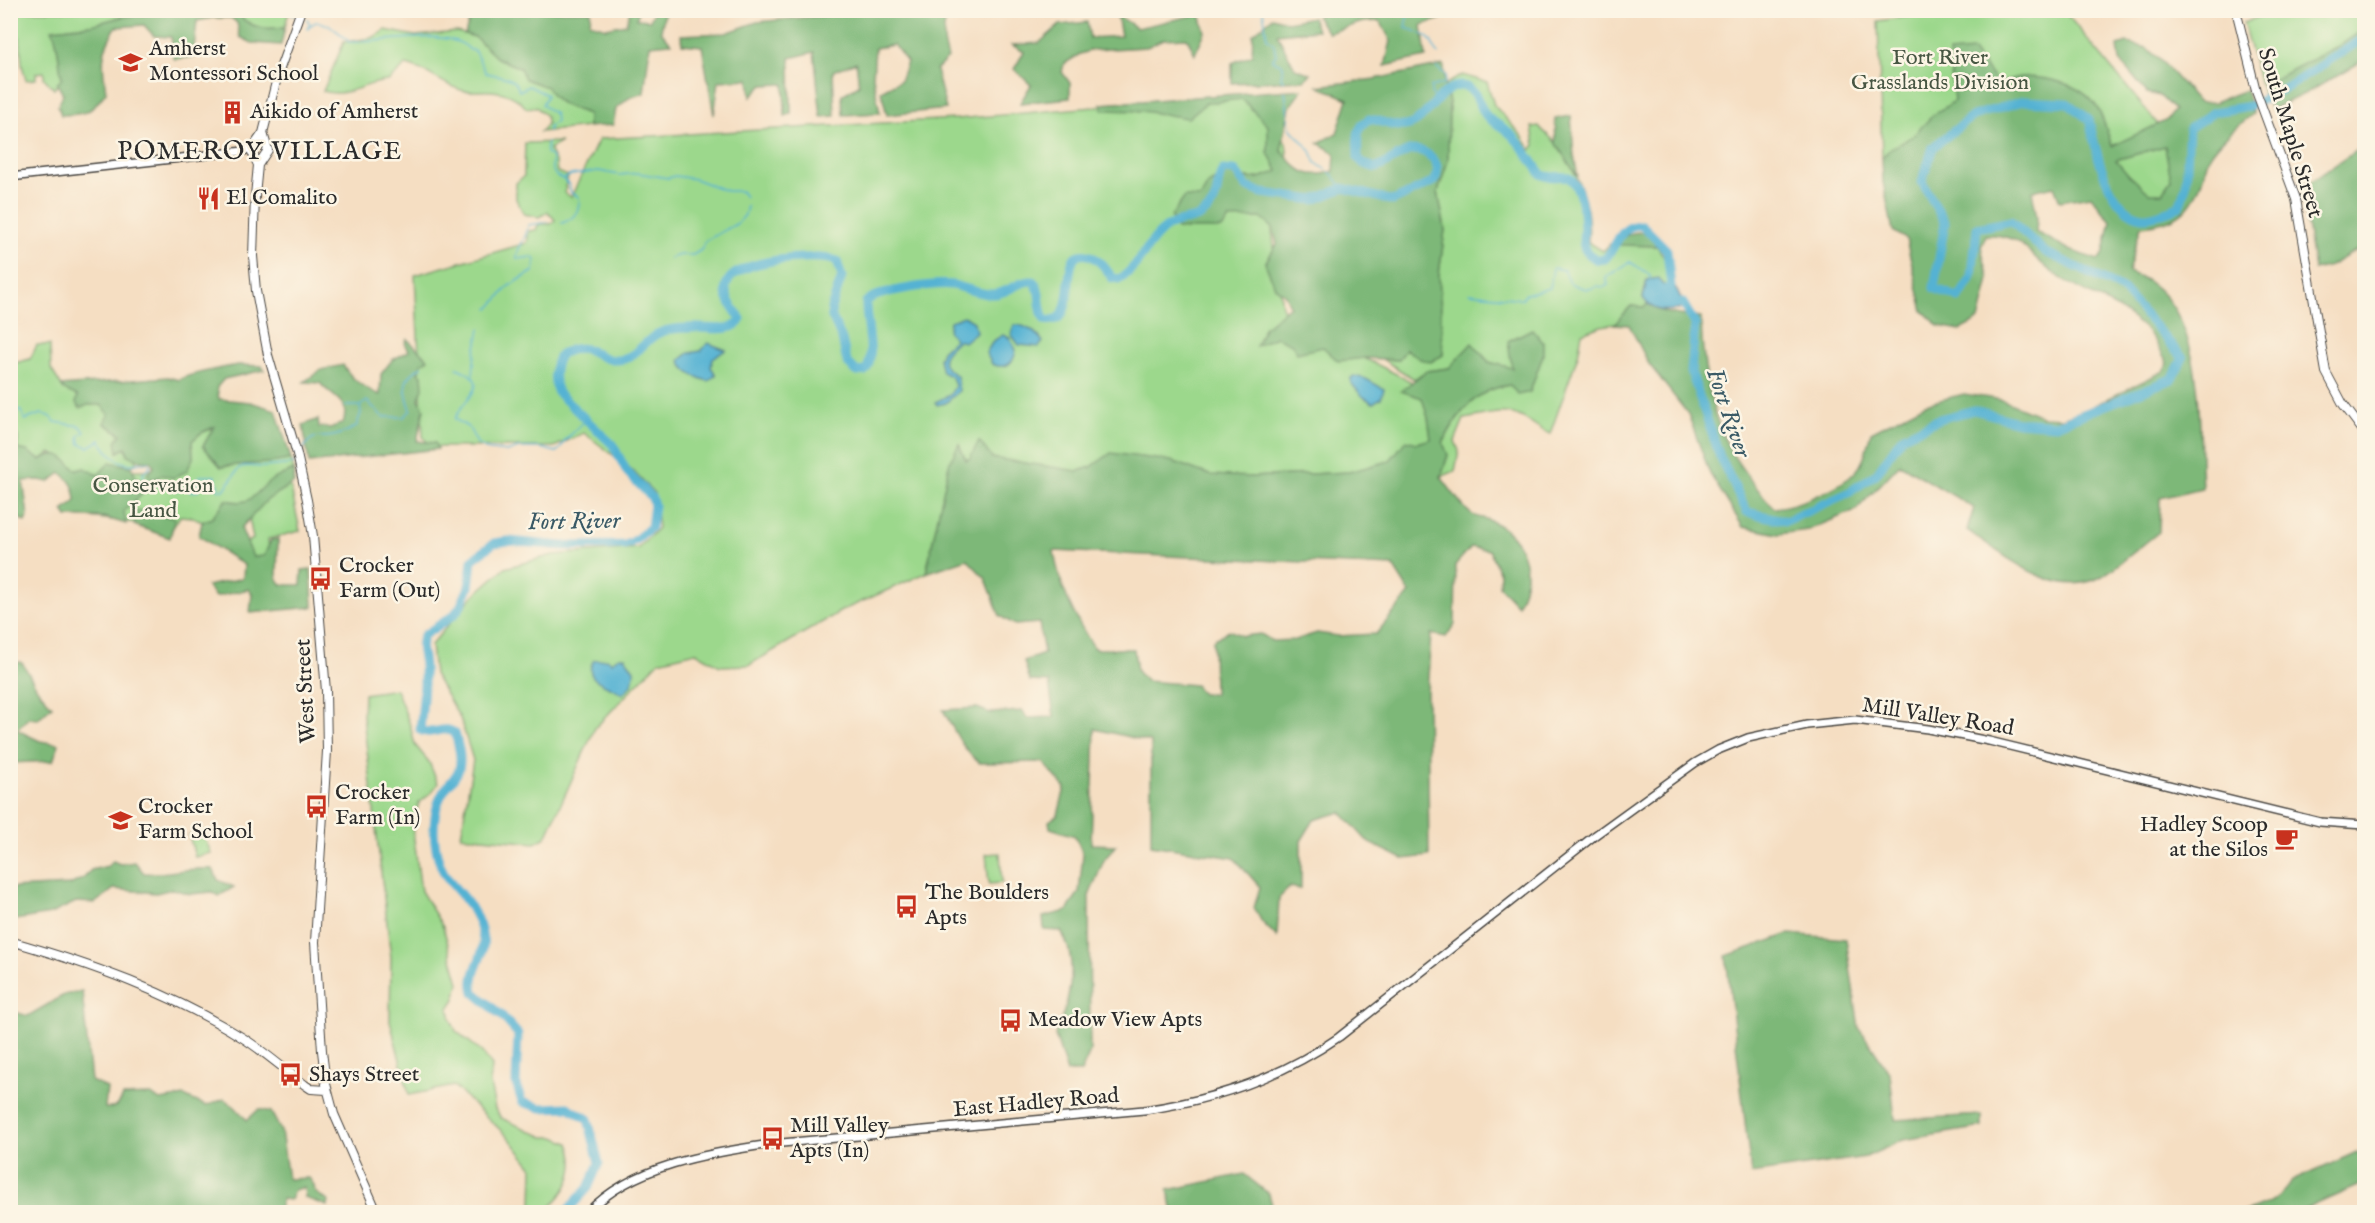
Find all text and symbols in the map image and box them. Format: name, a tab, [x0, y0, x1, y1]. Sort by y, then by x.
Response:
place label: Amherst Montessori School	[148, 35, 319, 88]
park label: Fort River Grasslands Division	[1851, 44, 2029, 97]
street label: South Maple Street	[2251, 45, 2329, 222]
school or university icon: Amherst Montessori School	[118, 49, 144, 75]
place label: Aikido of Amherst	[249, 98, 419, 126]
building icon: Aikido of Amherst	[219, 99, 245, 125]
district label: POMEROY VILLAGE	[117, 135, 403, 168]
place label: El Comalito	[226, 184, 337, 212]
restaurant icon: El Comalito	[195, 185, 221, 211]
water label: Fort River	[1698, 364, 1758, 464]
park label: Conservation Land	[92, 472, 214, 525]
water label: Fort River	[527, 506, 622, 538]
place label: Crocker Farm (Out)	[339, 552, 440, 605]
bus stop icon: Crocker Farm (Out)	[308, 566, 334, 592]
street label: West Street	[289, 638, 323, 744]
street label: Mill Valley Road	[1860, 691, 2016, 743]
place label: Crocker Farm (In)	[335, 779, 420, 832]
place label: Crocker Farm School	[138, 793, 253, 846]
bus stop icon: Crocker Farm (In)	[304, 793, 330, 819]
school or university icon: Crocker Farm School	[107, 807, 133, 833]
place label: Hadley Scoop at the Silos	[2140, 811, 2268, 864]
cafe icon: Hadley Scoop at the Silos	[2273, 825, 2299, 851]
place label: The Boulders Apts	[924, 879, 1049, 932]
bus stop icon: The Boulders Apts	[894, 893, 920, 919]
place label: Meadow View Apts	[1028, 1006, 1202, 1034]
bus stop icon: Meadow View Apts	[997, 1007, 1023, 1033]
place label: Shays Street	[309, 1061, 420, 1089]
bus stop icon: Shays Street	[278, 1062, 304, 1088]
street label: East Hadley Road	[952, 1082, 1120, 1124]
place label: Mill Valley Apts (In)	[789, 1112, 889, 1165]
bus stop icon: Mill Valley Apts (In)	[759, 1126, 785, 1152]

